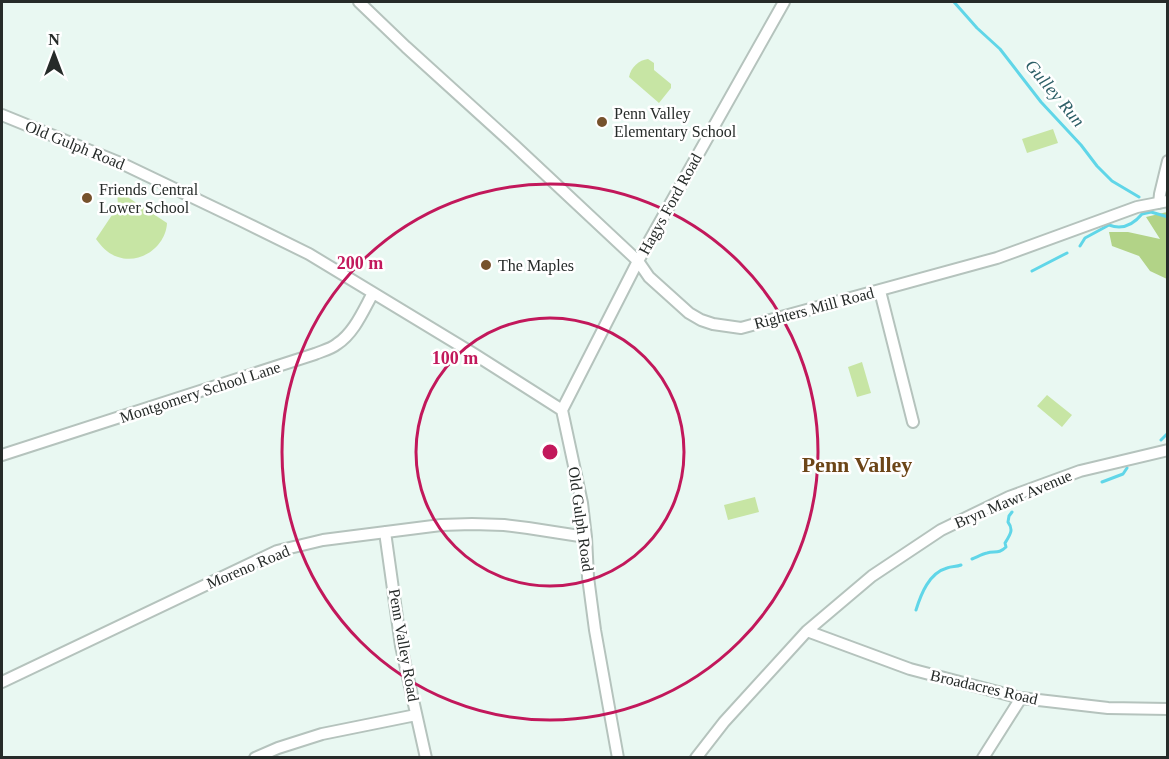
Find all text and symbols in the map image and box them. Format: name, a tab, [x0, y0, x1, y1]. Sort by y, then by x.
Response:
north arrow	[24, 24, 84, 84]
text: N	[48, 31, 60, 48]
water label: Gulley Run	[1021, 55, 1089, 131]
place label: Penn Valley Elementary School	[614, 105, 737, 141]
marker: Penn Valley Elementary School	[595, 115, 609, 129]
street label: Old Gulph Road	[22, 117, 127, 174]
street label: Hagys Ford Road	[635, 151, 706, 258]
place label: Friends Central Lower School	[99, 181, 199, 216]
marker: Friends Central Lower School	[80, 191, 94, 205]
text: 200 m	[337, 253, 383, 273]
place label: The Maples	[498, 257, 574, 275]
marker: The Maples	[479, 258, 493, 272]
street label: Righters Mill Road	[752, 284, 876, 333]
text: 100 m	[432, 348, 478, 368]
street label: Montgomery School Lane	[117, 358, 283, 427]
centre of rings	[540, 442, 560, 462]
district label: Penn Valley	[802, 452, 912, 477]
street label: Old Gulph Road	[564, 465, 597, 573]
street label: Bryn Mawr Avenue	[952, 467, 1075, 532]
street label: Moreno Road	[204, 542, 292, 592]
street label: Penn Valley Road	[385, 587, 422, 703]
street label: Broadacres Road	[929, 666, 1039, 708]

